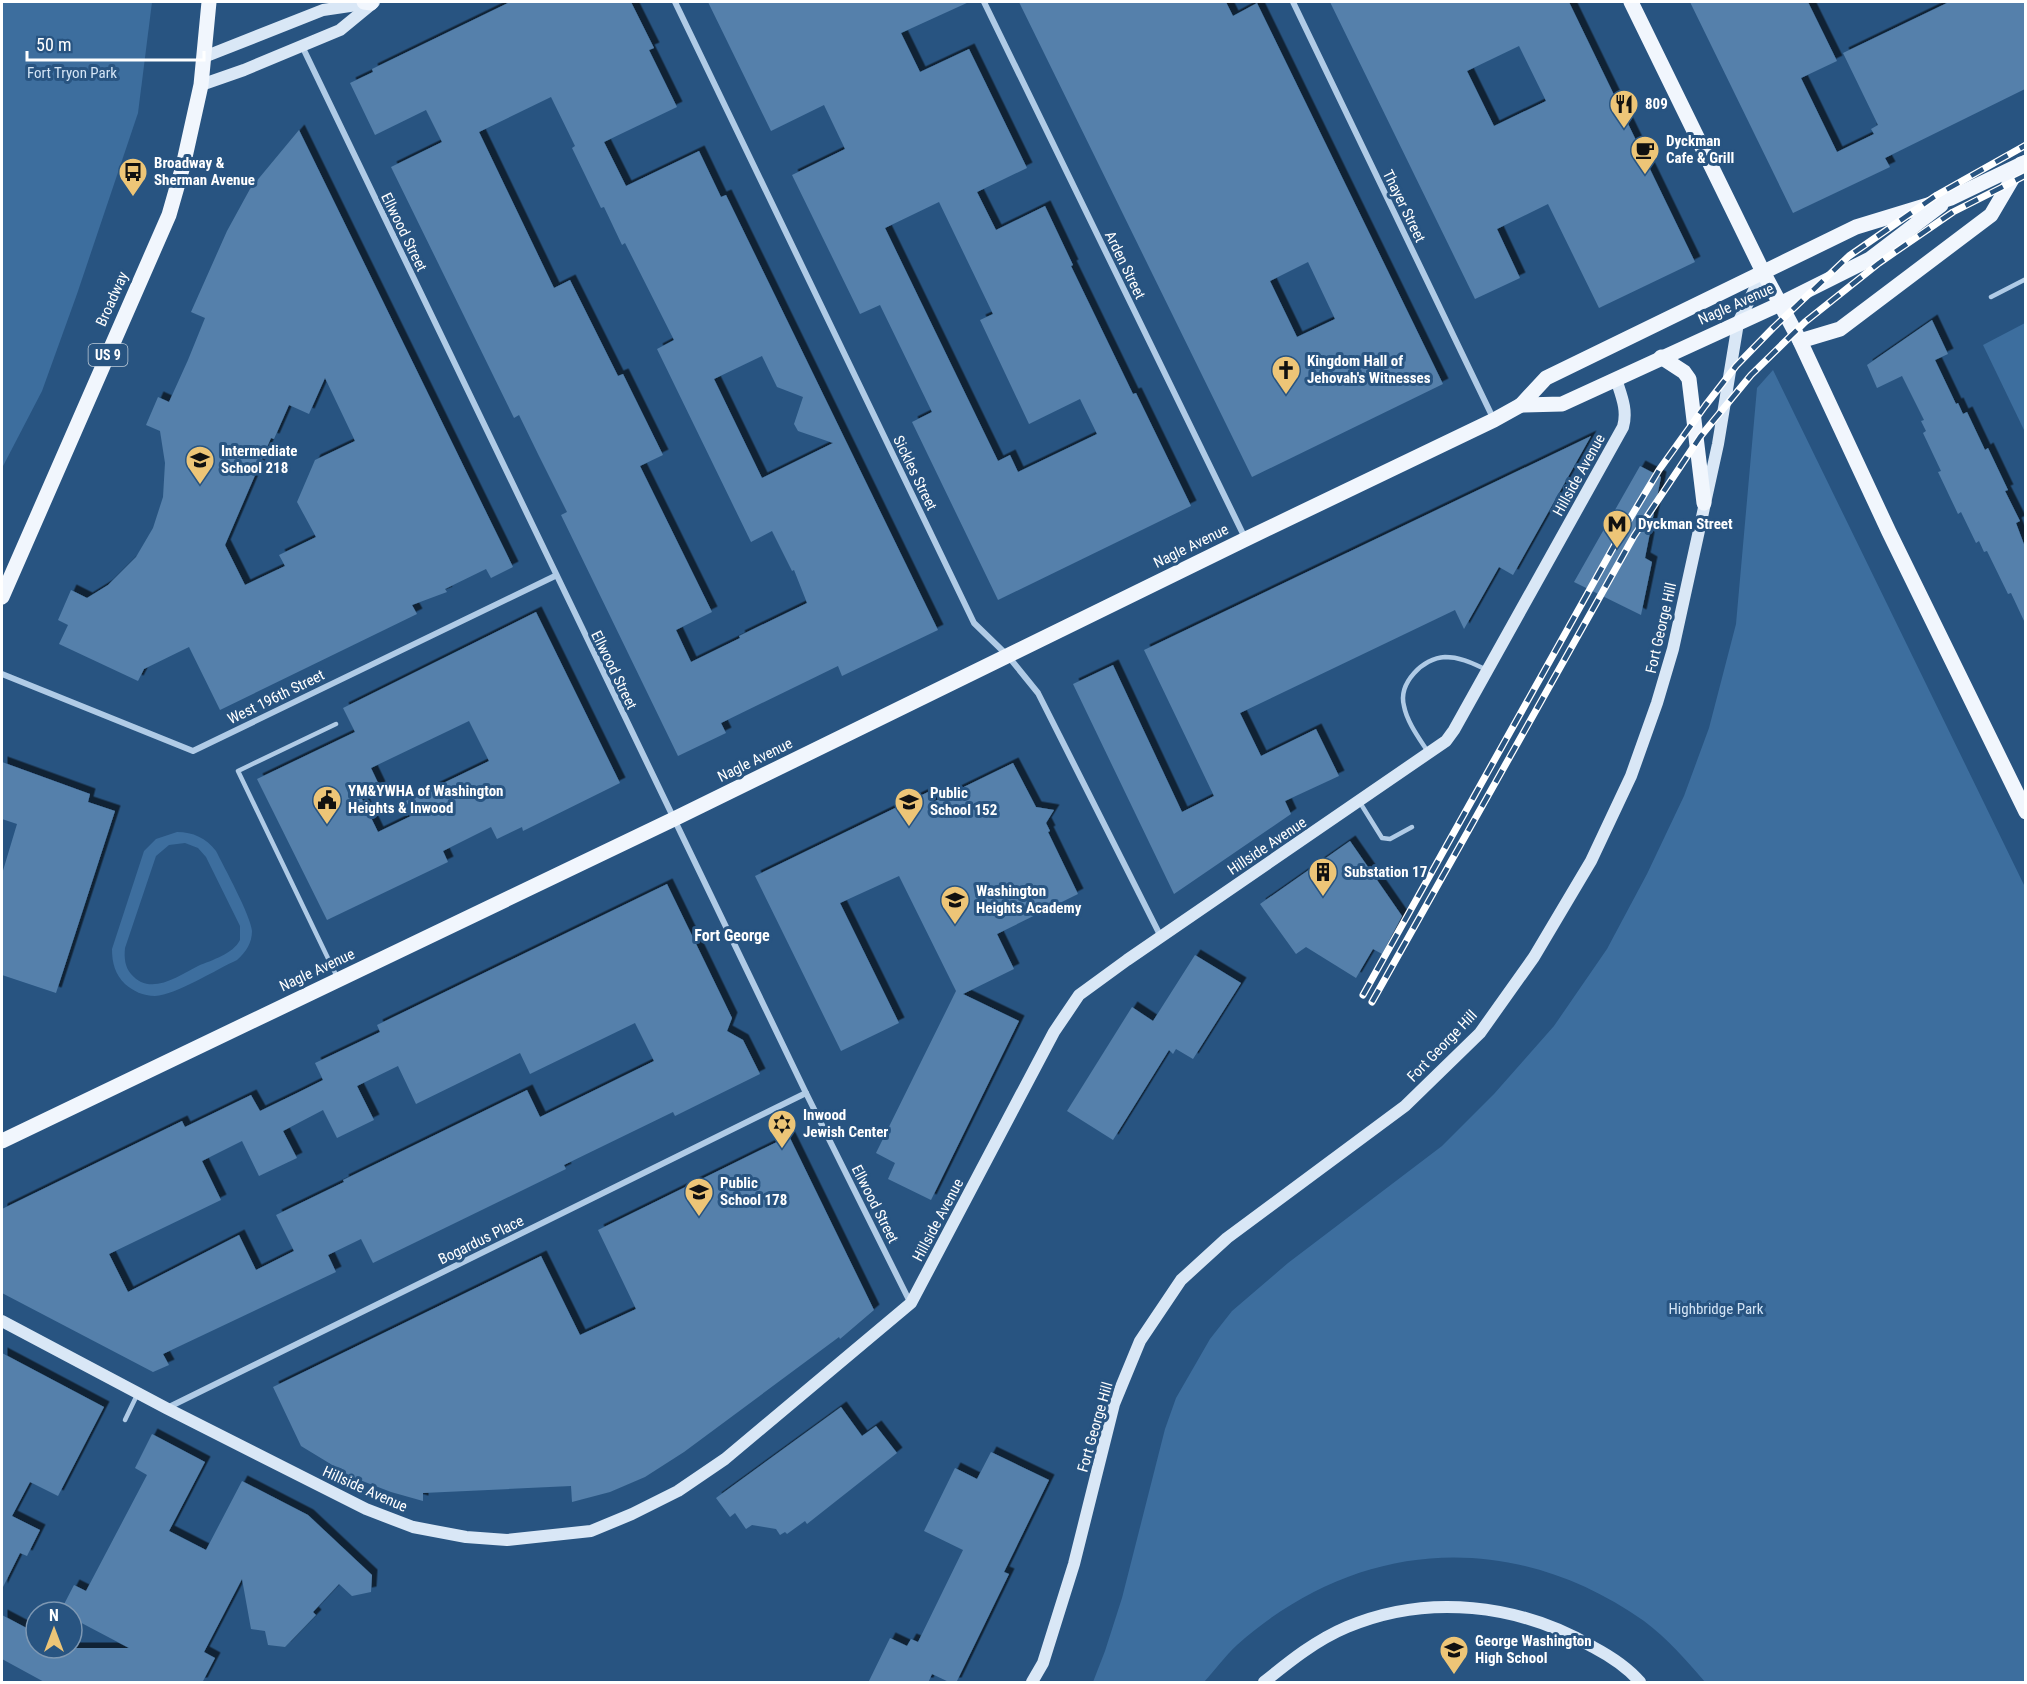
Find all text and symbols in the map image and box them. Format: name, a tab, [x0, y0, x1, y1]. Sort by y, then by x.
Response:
scale bar	[27, 24, 204, 62]
text: 50 m	[36, 34, 71, 55]
park label: Fort Tryon Park	[27, 64, 117, 82]
restaurant icon: 809	[1608, 88, 1640, 130]
place label: 809	[1645, 95, 1668, 113]
place label: Dyckman Cafe & Grill	[1666, 132, 1734, 167]
cafe icon: Dyckman Cafe & Grill	[1629, 134, 1661, 176]
place label: Broadway & Sherman Avenue	[154, 154, 255, 189]
bus stop icon: Broadway & Sherman Avenue	[117, 156, 149, 198]
street label: Thayer Street	[1379, 167, 1429, 245]
street label: Ellwood Street	[377, 190, 431, 274]
street label: Arden Street	[1101, 228, 1149, 302]
street label: Broadway	[92, 269, 132, 329]
street label: Nagle Avenue	[1695, 279, 1777, 329]
road number: US 9	[88, 344, 128, 366]
place label: Kingdom Hall of Jehovah's Witnesses	[1307, 352, 1431, 387]
church icon: Kingdom Hall of Jehovah's Witnesses	[1270, 354, 1302, 396]
street label: Hillside Avenue	[1549, 431, 1609, 519]
street label: Sickles Street	[889, 433, 941, 513]
place label: Intermediate School 218	[221, 442, 298, 477]
school or university icon: Intermediate School 218	[184, 444, 216, 486]
metro station icon: Dyckman Street	[1601, 508, 1633, 550]
place label: Dyckman Street	[1638, 515, 1733, 533]
street label: Nagle Avenue	[1151, 520, 1231, 572]
street label: Fort George Hill	[1642, 581, 1680, 675]
street label: Ellwood Street	[587, 628, 641, 712]
street label: West 196th Street	[225, 666, 327, 728]
street label: Nagle Avenue	[715, 734, 795, 786]
place label: YM&YWHA of Washington Heights & Inwood	[348, 782, 504, 817]
public building icon: YM&YWHA of Washington Heights & Inwood	[311, 784, 343, 826]
place label: Public School 152	[930, 784, 997, 819]
school or university icon: Public School 152	[893, 786, 925, 828]
street label: Hillside Avenue	[1224, 813, 1310, 879]
building icon: Substation 17	[1307, 856, 1339, 898]
place label: Substation 17	[1344, 863, 1427, 881]
place label: Washington Heights Academy	[976, 882, 1082, 917]
school or university icon: Washington Heights Academy	[939, 884, 971, 926]
district label: Fort George	[694, 926, 770, 945]
street label: Nagle Avenue	[276, 945, 358, 995]
street label: Fort George Hill	[1403, 1006, 1481, 1086]
place label: Inwood Jewish Center	[803, 1106, 888, 1141]
synagogue icon: Inwood Jewish Center	[766, 1108, 798, 1150]
street label: Ellwood Street	[848, 1162, 902, 1246]
place label: Public School 178	[720, 1174, 787, 1209]
school or university icon: Public School 178	[683, 1176, 715, 1218]
street label: Hillside Avenue	[909, 1176, 967, 1264]
street label: Bogardus Place	[435, 1212, 527, 1268]
park label: Highbridge Park	[1669, 1300, 1764, 1318]
street label: Fort George Hill	[1074, 1380, 1116, 1474]
street label: Hillside Avenue	[320, 1462, 410, 1516]
north arrow	[24, 1600, 84, 1660]
text: N	[49, 1606, 59, 1625]
place label: George Washington High School	[1475, 1632, 1592, 1667]
school or university icon: George Washington High School	[1438, 1634, 1470, 1676]

